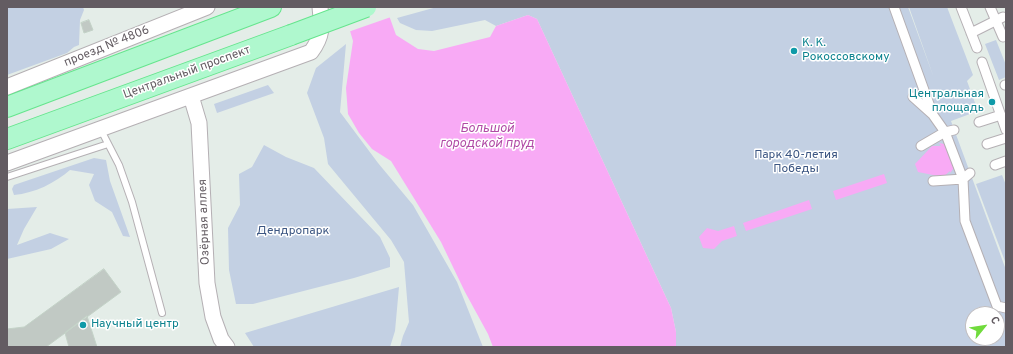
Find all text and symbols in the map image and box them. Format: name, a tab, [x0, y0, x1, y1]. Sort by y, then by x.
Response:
street label: проезд № 4806	[62, 23, 152, 71]
place label: К. К. Рокоссовскому	[802, 37, 890, 65]
street label: Центральный проспект	[122, 43, 252, 103]
marker: К. К. Рокоссовскому	[789, 46, 799, 56]
place label: Центральная площадь	[909, 88, 984, 116]
marker: Центральная площадь	[987, 97, 997, 107]
water label: Большой городской пруд	[440, 121, 534, 152]
park label: Парк 40-летия Победы	[754, 149, 838, 177]
street label: Озёрная аллея	[196, 179, 214, 265]
park label: Дендропарк	[257, 225, 329, 239]
north arrow	[965, 306, 1005, 346]
text: С	[987, 314, 1002, 327]
place label: Научный центр	[91, 318, 179, 332]
marker: Научный центр	[78, 320, 88, 330]

